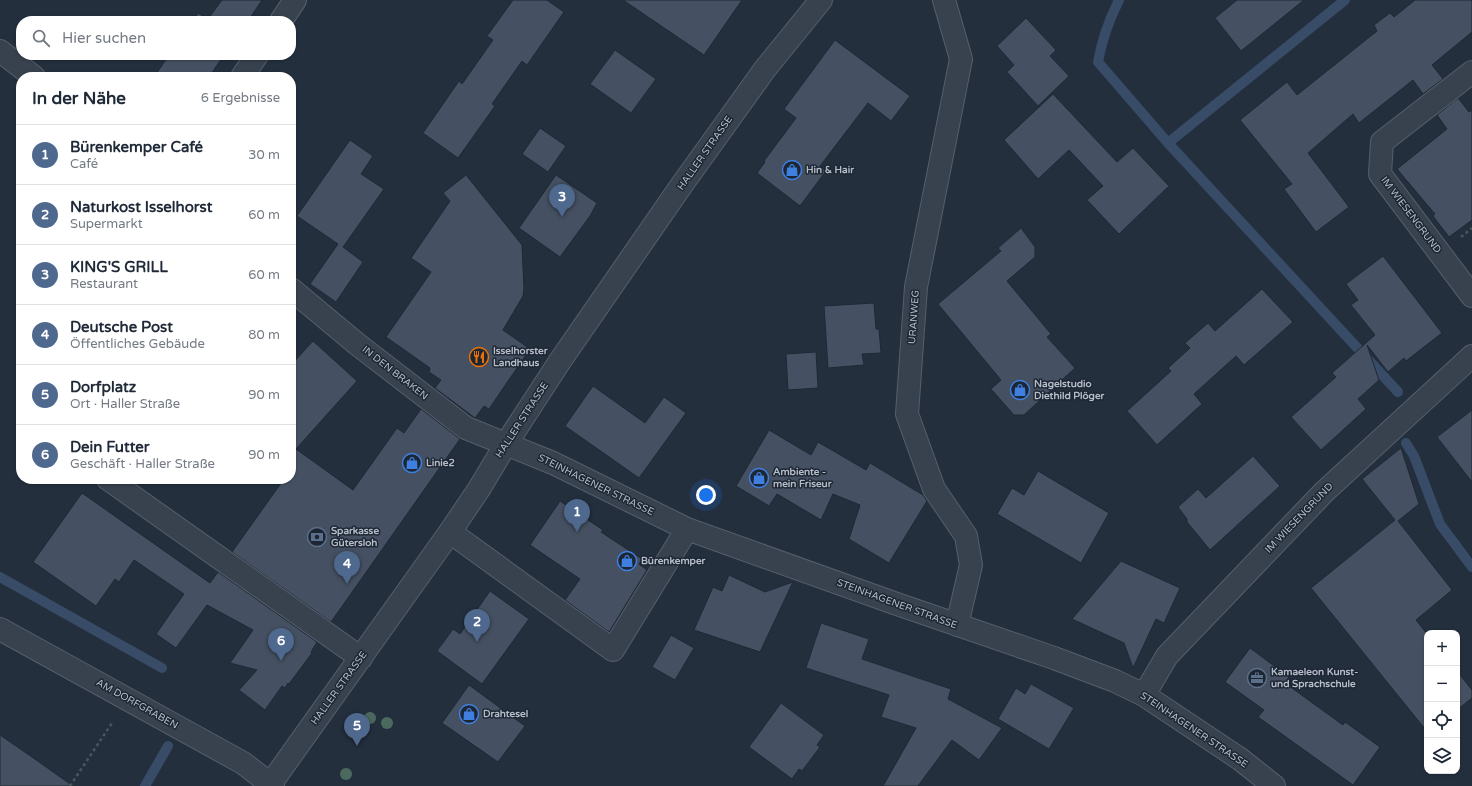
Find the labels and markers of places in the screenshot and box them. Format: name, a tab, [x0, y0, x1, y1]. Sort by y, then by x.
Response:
shop icon: Hin & Hair	[781, 159, 803, 181]
place label: Hin & Hair	[806, 164, 854, 176]
pin: 3	[549, 184, 575, 217]
place label: Isselhorster Landhaus	[493, 345, 548, 369]
restaurant icon: Isselhorster Landhaus	[468, 346, 490, 368]
place label: Nagelstudio Diethild Plöger	[1034, 378, 1105, 402]
shop icon: Nagelstudio Diethild Plöger	[1009, 379, 1031, 401]
shop icon: Linie2	[401, 452, 423, 474]
place label: Linie2	[426, 457, 455, 469]
place label: Ambiente - mein Friseur	[773, 466, 832, 490]
shop icon: Ambiente - mein Friseur	[748, 467, 770, 489]
pin: 1	[564, 499, 590, 532]
place label: Sparkasse Gütersloh	[331, 525, 379, 549]
bank icon: Sparkasse Gütersloh	[306, 526, 328, 548]
shop icon: Bürenkemper	[616, 550, 638, 572]
pin: 4	[334, 551, 360, 584]
place label: Bürenkemper	[641, 555, 706, 567]
pin: 2	[464, 609, 490, 642]
pin: 6	[268, 628, 294, 661]
place label: Kamaeleon Kunst- und Sprachschule	[1271, 666, 1358, 690]
office icon: Kamaeleon Kunst- und Sprachschule	[1246, 667, 1268, 689]
shop icon: Drahtesel	[458, 703, 480, 725]
place label: Drahtesel	[483, 708, 528, 720]
pin: 5	[344, 713, 370, 746]

